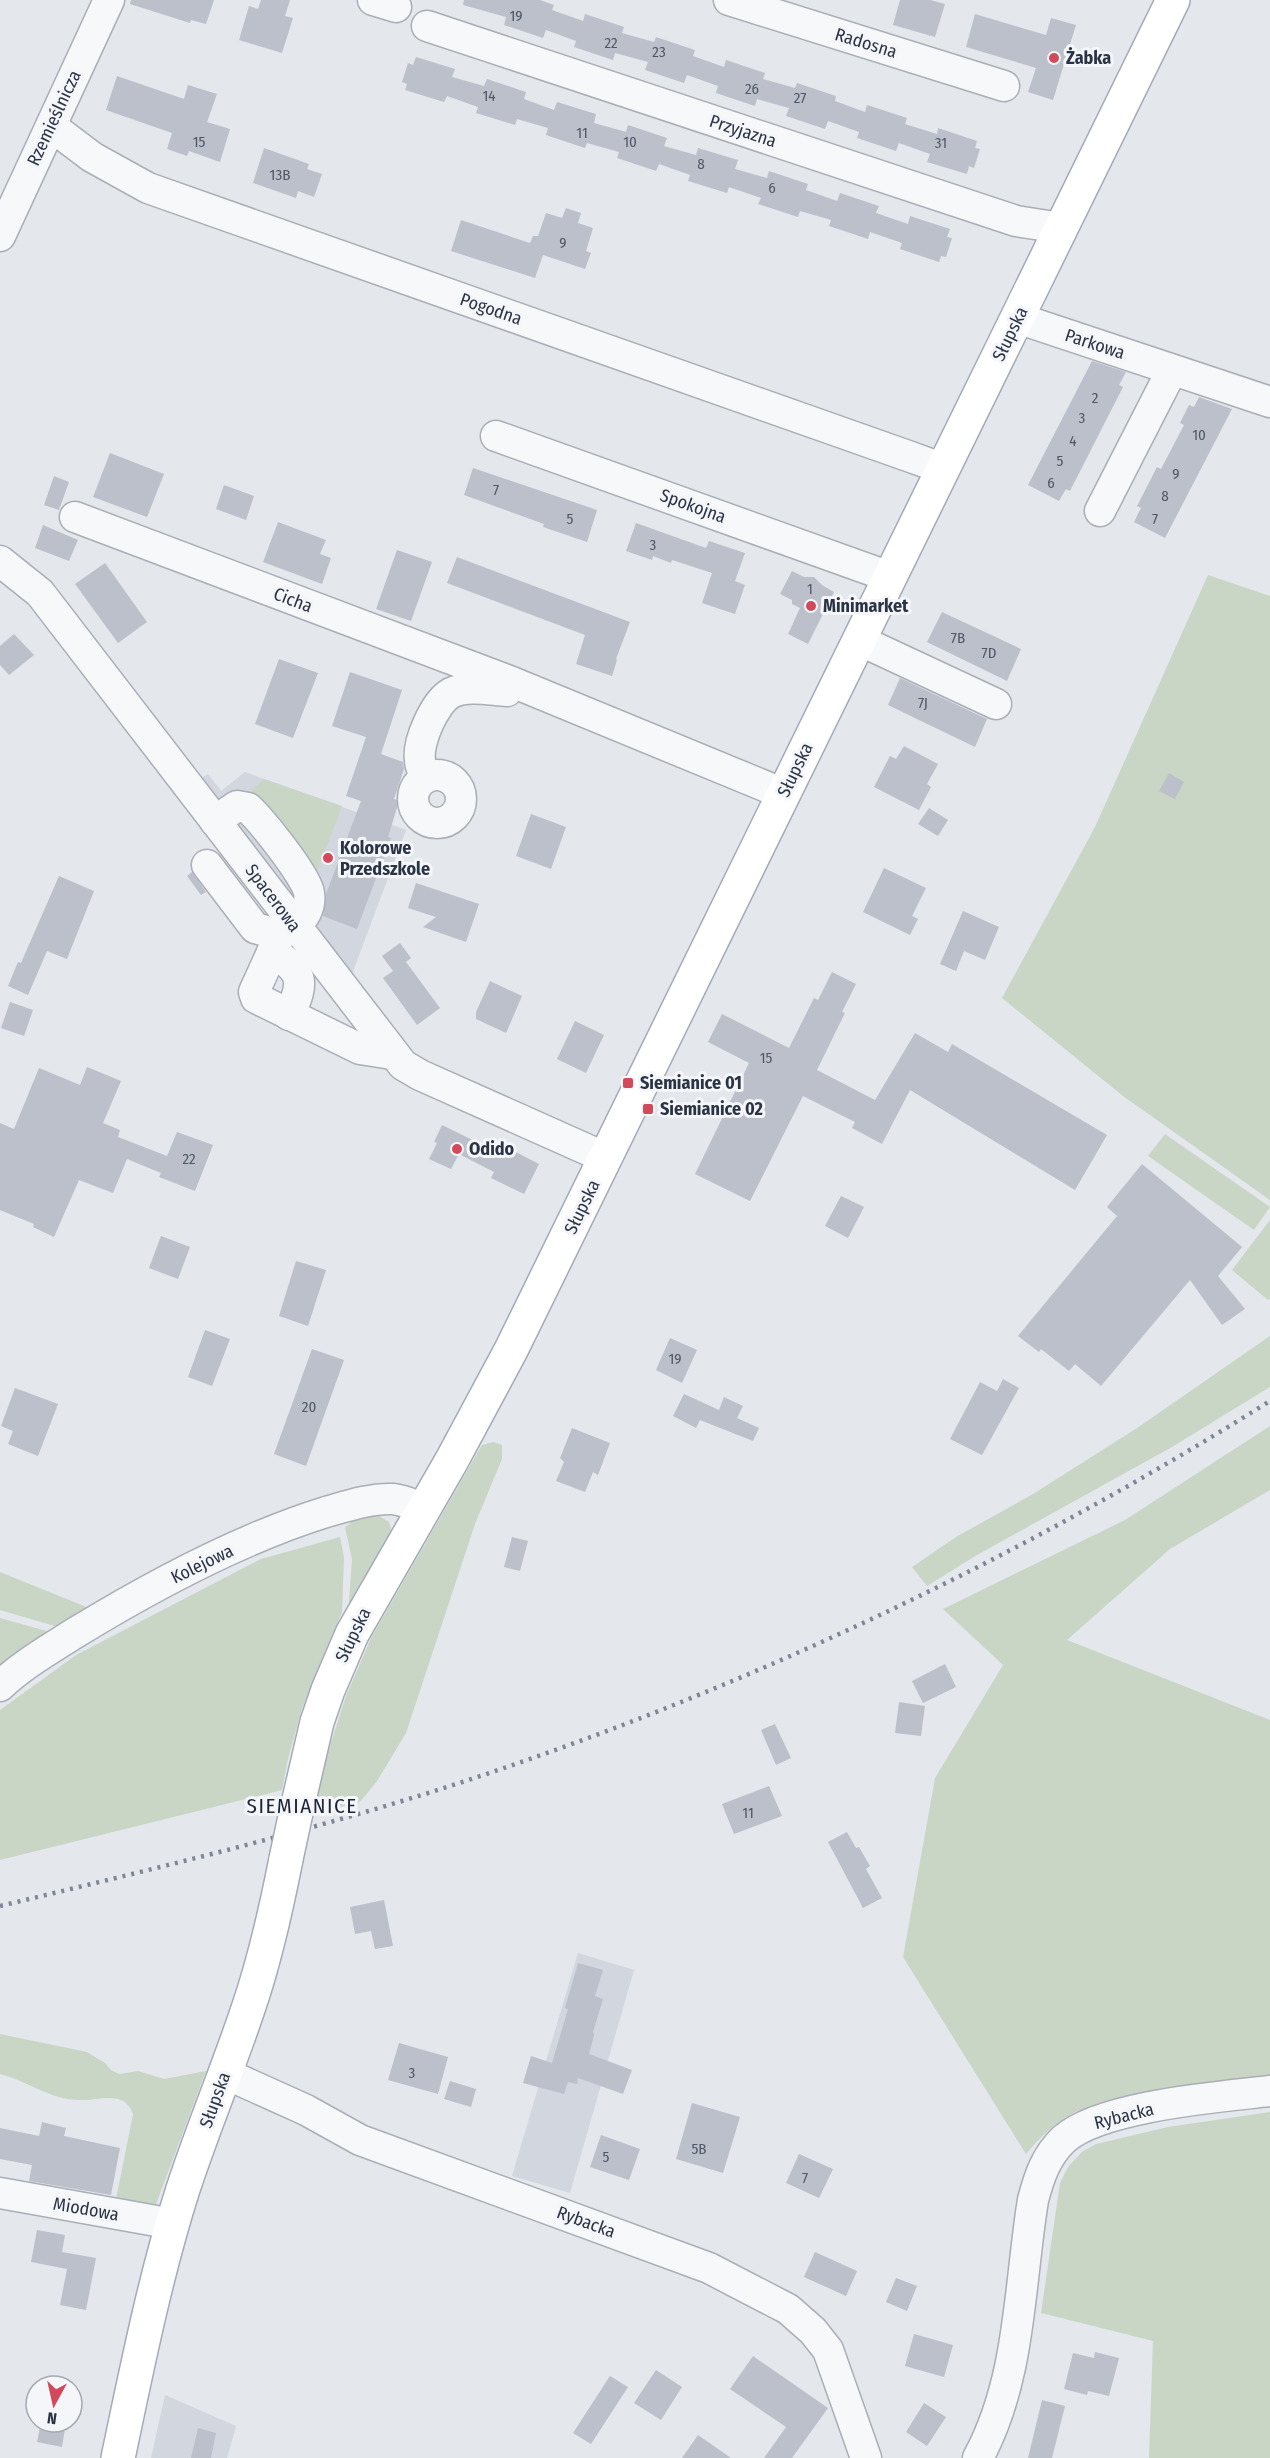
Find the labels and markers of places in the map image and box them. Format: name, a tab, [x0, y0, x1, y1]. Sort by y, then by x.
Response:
place label: Żabka	[1066, 47, 1111, 69]
marker: Żabka	[1047, 51, 1061, 65]
place label: Minimarket	[823, 595, 909, 617]
marker: Minimarket	[804, 599, 818, 613]
place label: Kolorowe Przedszkole	[340, 837, 430, 880]
marker: Kolorowe Przedszkole	[321, 851, 335, 865]
place label: Siemianice 01	[640, 1072, 742, 1094]
marker: Siemianice 01	[621, 1076, 635, 1090]
place label: Siemianice 02	[660, 1098, 763, 1120]
marker: Siemianice 02	[641, 1102, 655, 1116]
place label: Odido	[469, 1138, 515, 1160]
marker: Odido	[450, 1142, 464, 1156]

